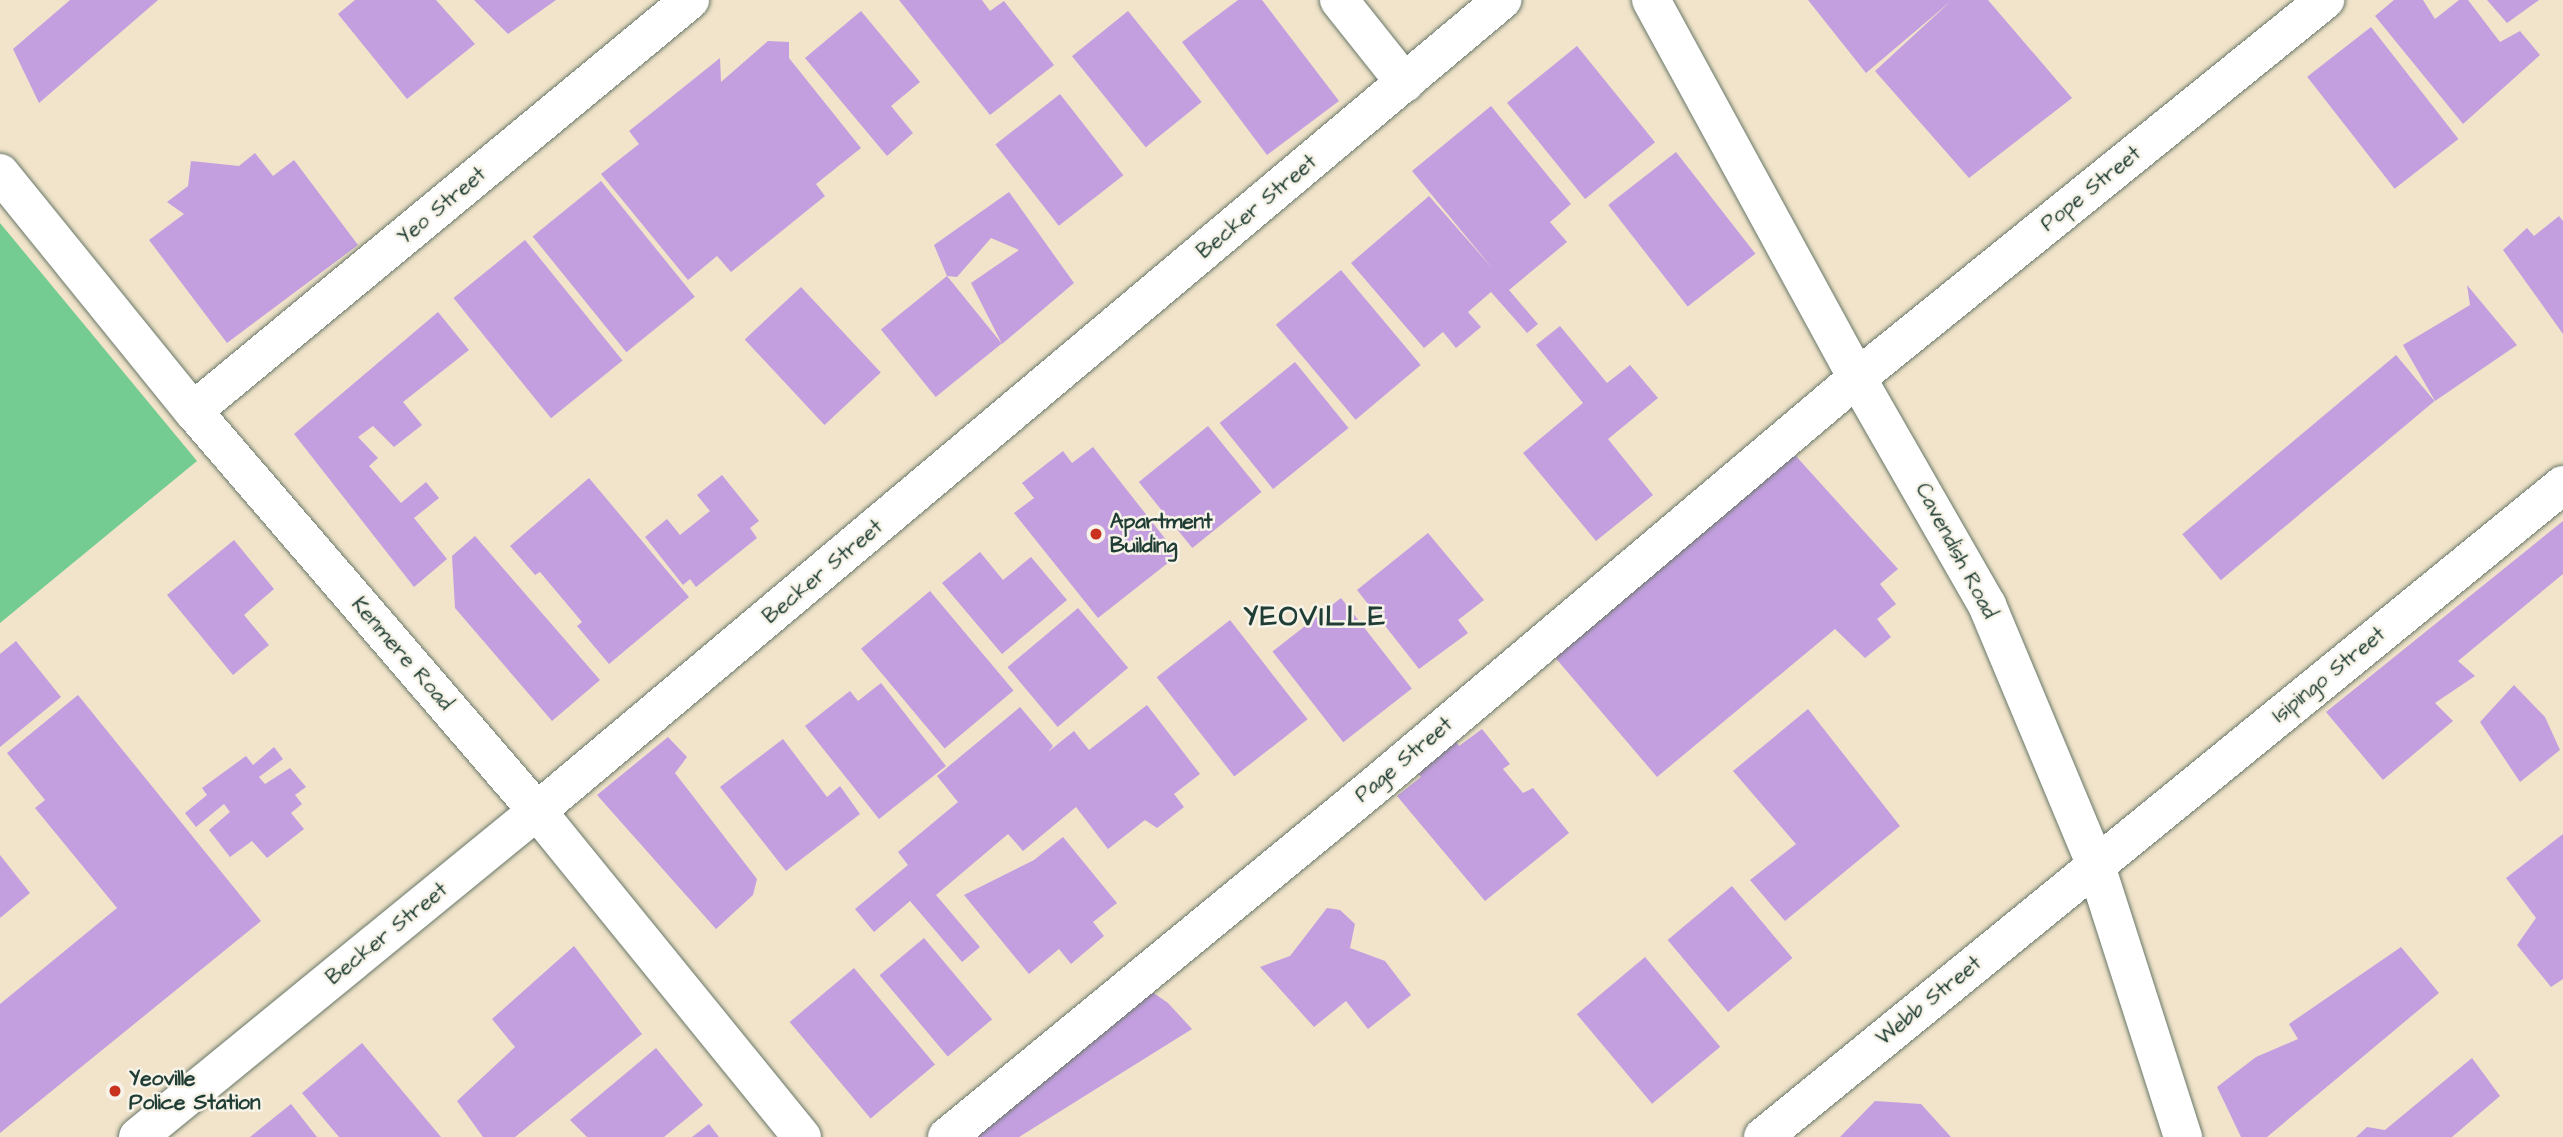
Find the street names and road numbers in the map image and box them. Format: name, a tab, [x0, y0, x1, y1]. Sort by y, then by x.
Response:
street label: Pope Street	[2036, 141, 2146, 237]
street label: Becker Street	[1192, 150, 1322, 264]
street label: Yeo Street	[393, 162, 491, 250]
street label: Cavendish Road	[1910, 479, 2002, 623]
street label: Becker Street	[758, 515, 888, 629]
street label: Kenmere Road	[346, 592, 458, 716]
street label: Isipingo Street	[2267, 622, 2391, 728]
street label: Page Street	[1350, 712, 1458, 808]
street label: Becker Street	[321, 877, 453, 991]
street label: Webb Street	[1871, 951, 1987, 1051]

